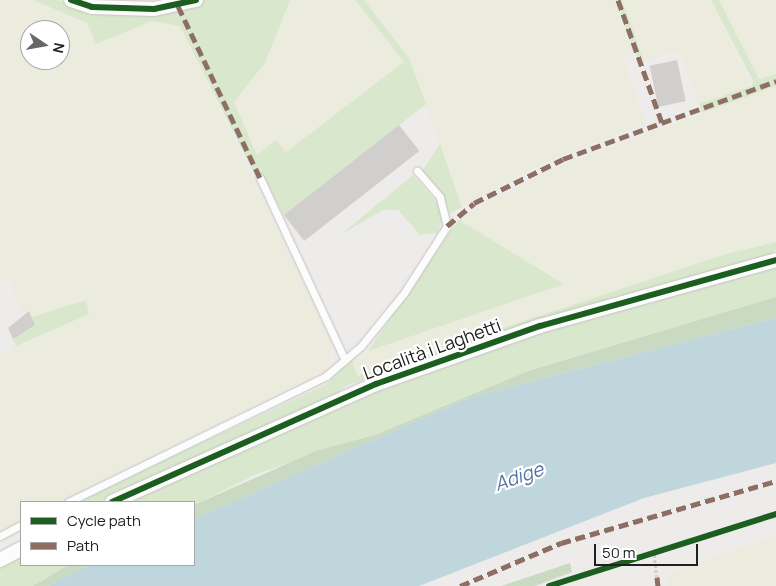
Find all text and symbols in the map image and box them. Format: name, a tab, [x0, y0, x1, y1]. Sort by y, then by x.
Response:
north arrow	[20, 20, 70, 70]
text: N	[49, 41, 70, 55]
street label: Località i Laghetti	[360, 314, 504, 384]
water label: Adige	[492, 458, 546, 496]
legend	[20, 501, 195, 566]
text: Cycle path	[67, 510, 141, 531]
scale bar	[596, 534, 700, 566]
text: Path	[67, 535, 99, 556]
text: 50 m	[602, 542, 636, 563]

